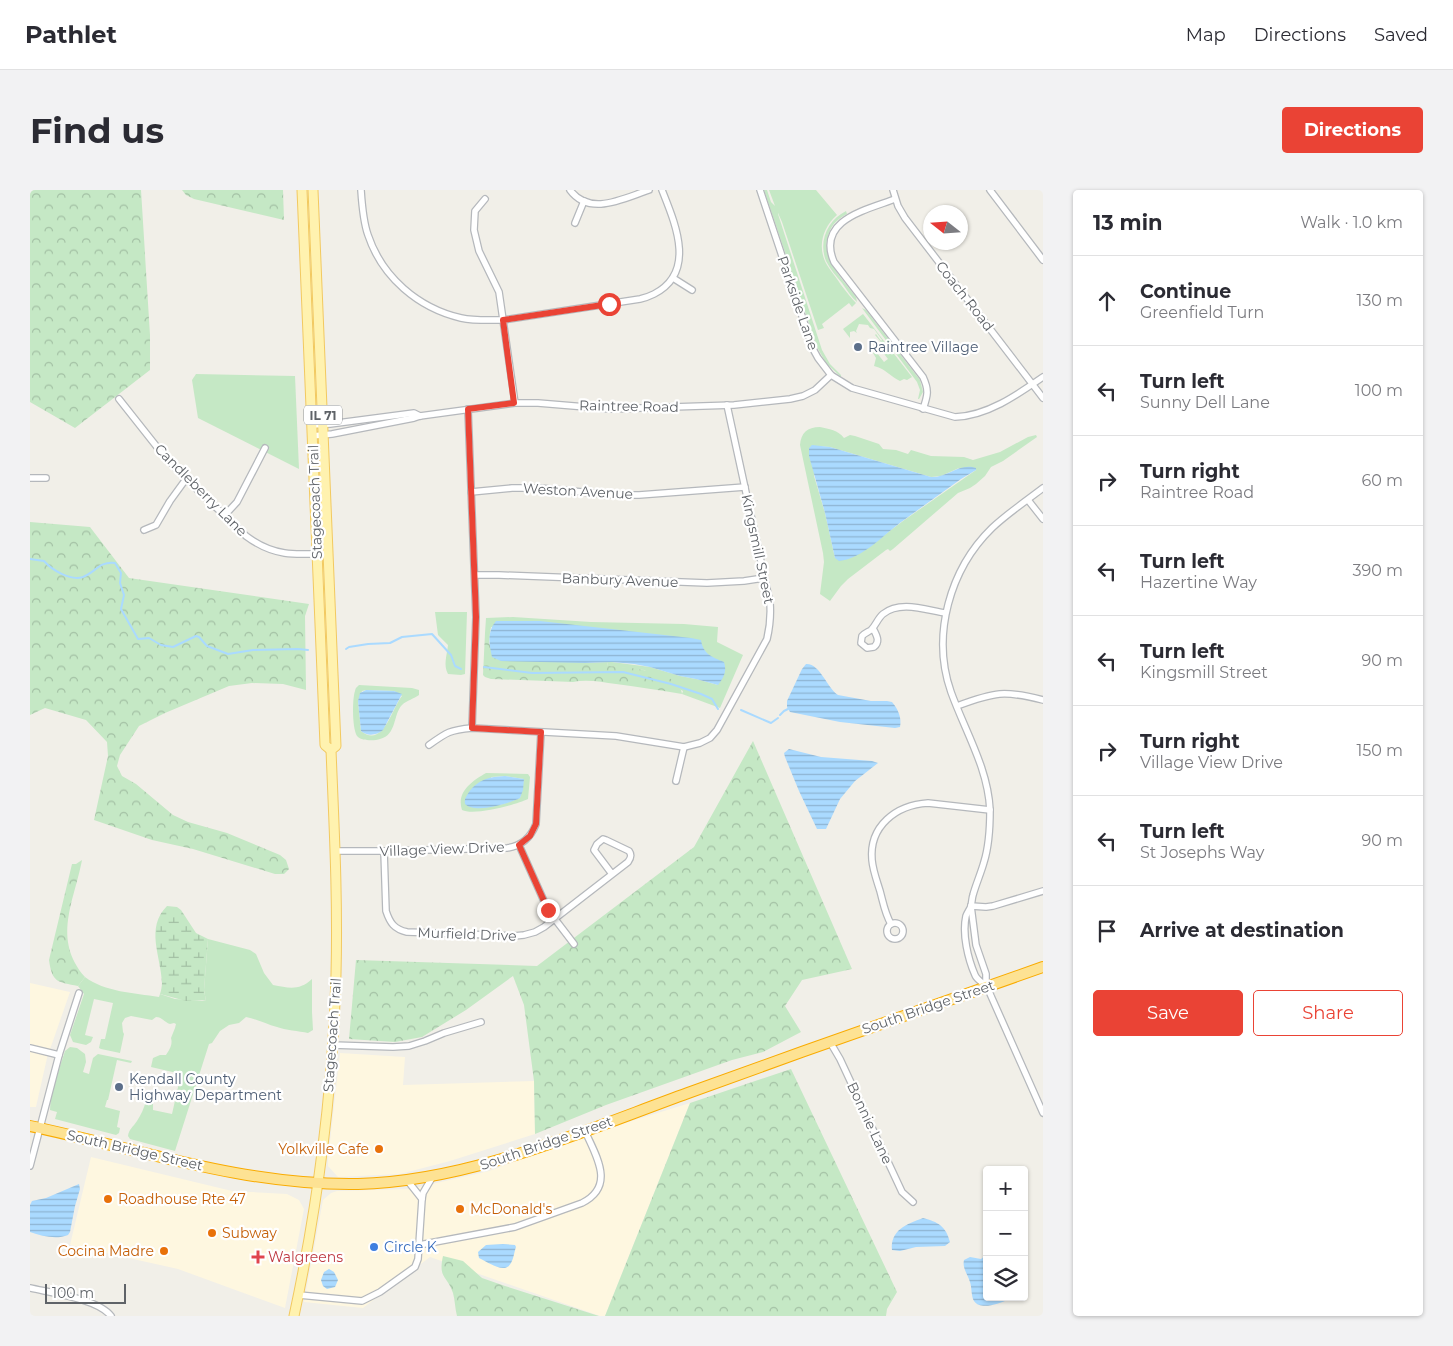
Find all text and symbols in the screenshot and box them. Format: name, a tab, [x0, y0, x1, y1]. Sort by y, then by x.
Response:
text: Pathlet	[25, 20, 117, 49]
text: Map	[1186, 24, 1226, 46]
text: Directions	[1254, 24, 1346, 46]
text: Saved	[1374, 24, 1428, 46]
button: Directions	[1282, 107, 1423, 153]
text: Find us	[30, 109, 164, 152]
north arrow	[923, 205, 968, 250]
text: 13 min	[1093, 210, 1162, 235]
text: Walk · 1.0 km	[1300, 213, 1403, 232]
street label: Parkside Lane	[773, 254, 823, 352]
street label: Coach Road	[932, 257, 998, 335]
text: Continue	[1140, 280, 1231, 303]
icon: ahead	[1093, 287, 1121, 315]
text: 130 m	[1356, 291, 1403, 310]
route start	[598, 293, 621, 316]
text: Greenfield Turn	[1140, 303, 1264, 322]
place label: Raintree Village	[868, 338, 978, 356]
marker: Raintree Village	[852, 341, 864, 353]
text: Turn left	[1140, 370, 1225, 393]
icon: left	[1093, 377, 1121, 405]
text: 100 m	[1355, 381, 1403, 400]
text: Sunny Dell Lane	[1140, 393, 1270, 412]
street label: Raintree Road	[579, 396, 679, 416]
road number: IL 71	[304, 406, 342, 424]
street label: Candleberry Lane	[151, 440, 251, 540]
street label: Stagecoach Trail	[304, 444, 326, 560]
text: Turn right	[1140, 460, 1240, 483]
icon: right	[1093, 467, 1121, 495]
text: 60 m	[1361, 471, 1403, 490]
street label: Weston Avenue	[522, 479, 634, 503]
text: Raintree Road	[1140, 483, 1254, 502]
street label: Kingsmill Street	[738, 492, 778, 606]
text: Turn left	[1140, 550, 1225, 573]
icon: left	[1093, 557, 1121, 585]
text: 390 m	[1352, 561, 1403, 580]
street label: Banbury Avenue	[561, 569, 679, 591]
text: Hazertine Way	[1140, 573, 1257, 592]
text: Turn left	[1140, 640, 1225, 663]
icon: left	[1093, 647, 1121, 675]
text: 90 m	[1361, 651, 1403, 670]
text: Kingsmill Street	[1140, 663, 1268, 682]
text: Turn right	[1140, 730, 1240, 753]
icon: right	[1093, 737, 1121, 765]
text: 150 m	[1356, 741, 1403, 760]
text: Village View Drive	[1140, 753, 1283, 772]
text: Turn left	[1140, 820, 1225, 843]
icon: left	[1093, 827, 1121, 855]
text: 90 m	[1361, 831, 1403, 850]
street label: Village View Drive	[379, 838, 505, 860]
text: St Josephs Way	[1140, 843, 1264, 862]
route end	[537, 899, 560, 922]
icon: arrive	[1093, 917, 1121, 945]
text: Arrive at destination	[1140, 919, 1344, 942]
street label: Murfield Drive	[417, 923, 517, 945]
street label: South Bridge Street	[859, 976, 997, 1038]
street label: Stagecoach Trail	[319, 977, 345, 1093]
button: Save	[1093, 990, 1243, 1036]
button: Share	[1253, 990, 1403, 1036]
place label: Kendall County Highway Department	[129, 1070, 282, 1104]
street label: Bonnie Lane	[843, 1079, 897, 1167]
marker: Kendall County Highway Department	[113, 1081, 125, 1093]
street label: South Bridge Street	[477, 1112, 615, 1174]
street label: South Bridge Street	[65, 1126, 205, 1174]
place label: Yolkville Cafe	[278, 1140, 369, 1158]
marker: Yolkville Cafe	[373, 1143, 385, 1155]
map controls	[983, 1166, 1028, 1301]
button: +	[983, 1166, 1028, 1211]
place label: Roadhouse Rte 47	[118, 1190, 246, 1208]
marker: Roadhouse Rte 47	[102, 1193, 114, 1205]
place label: McDonald's	[470, 1200, 552, 1218]
marker: McDonald's	[454, 1203, 466, 1215]
button: −	[983, 1211, 1028, 1256]
place label: Subway	[222, 1224, 277, 1242]
marker: Subway	[206, 1227, 218, 1239]
place label: Circle K	[384, 1238, 437, 1256]
marker: Circle K	[368, 1241, 380, 1253]
place label: Cocina Madre	[58, 1242, 154, 1260]
marker: Cocina Madre	[158, 1245, 170, 1257]
place label: Walgreens	[268, 1248, 343, 1266]
marker: Walgreens	[252, 1251, 264, 1263]
button: layers	[983, 1256, 1028, 1301]
scale bar	[45, 1281, 126, 1304]
text: 100 m	[52, 1284, 94, 1302]

